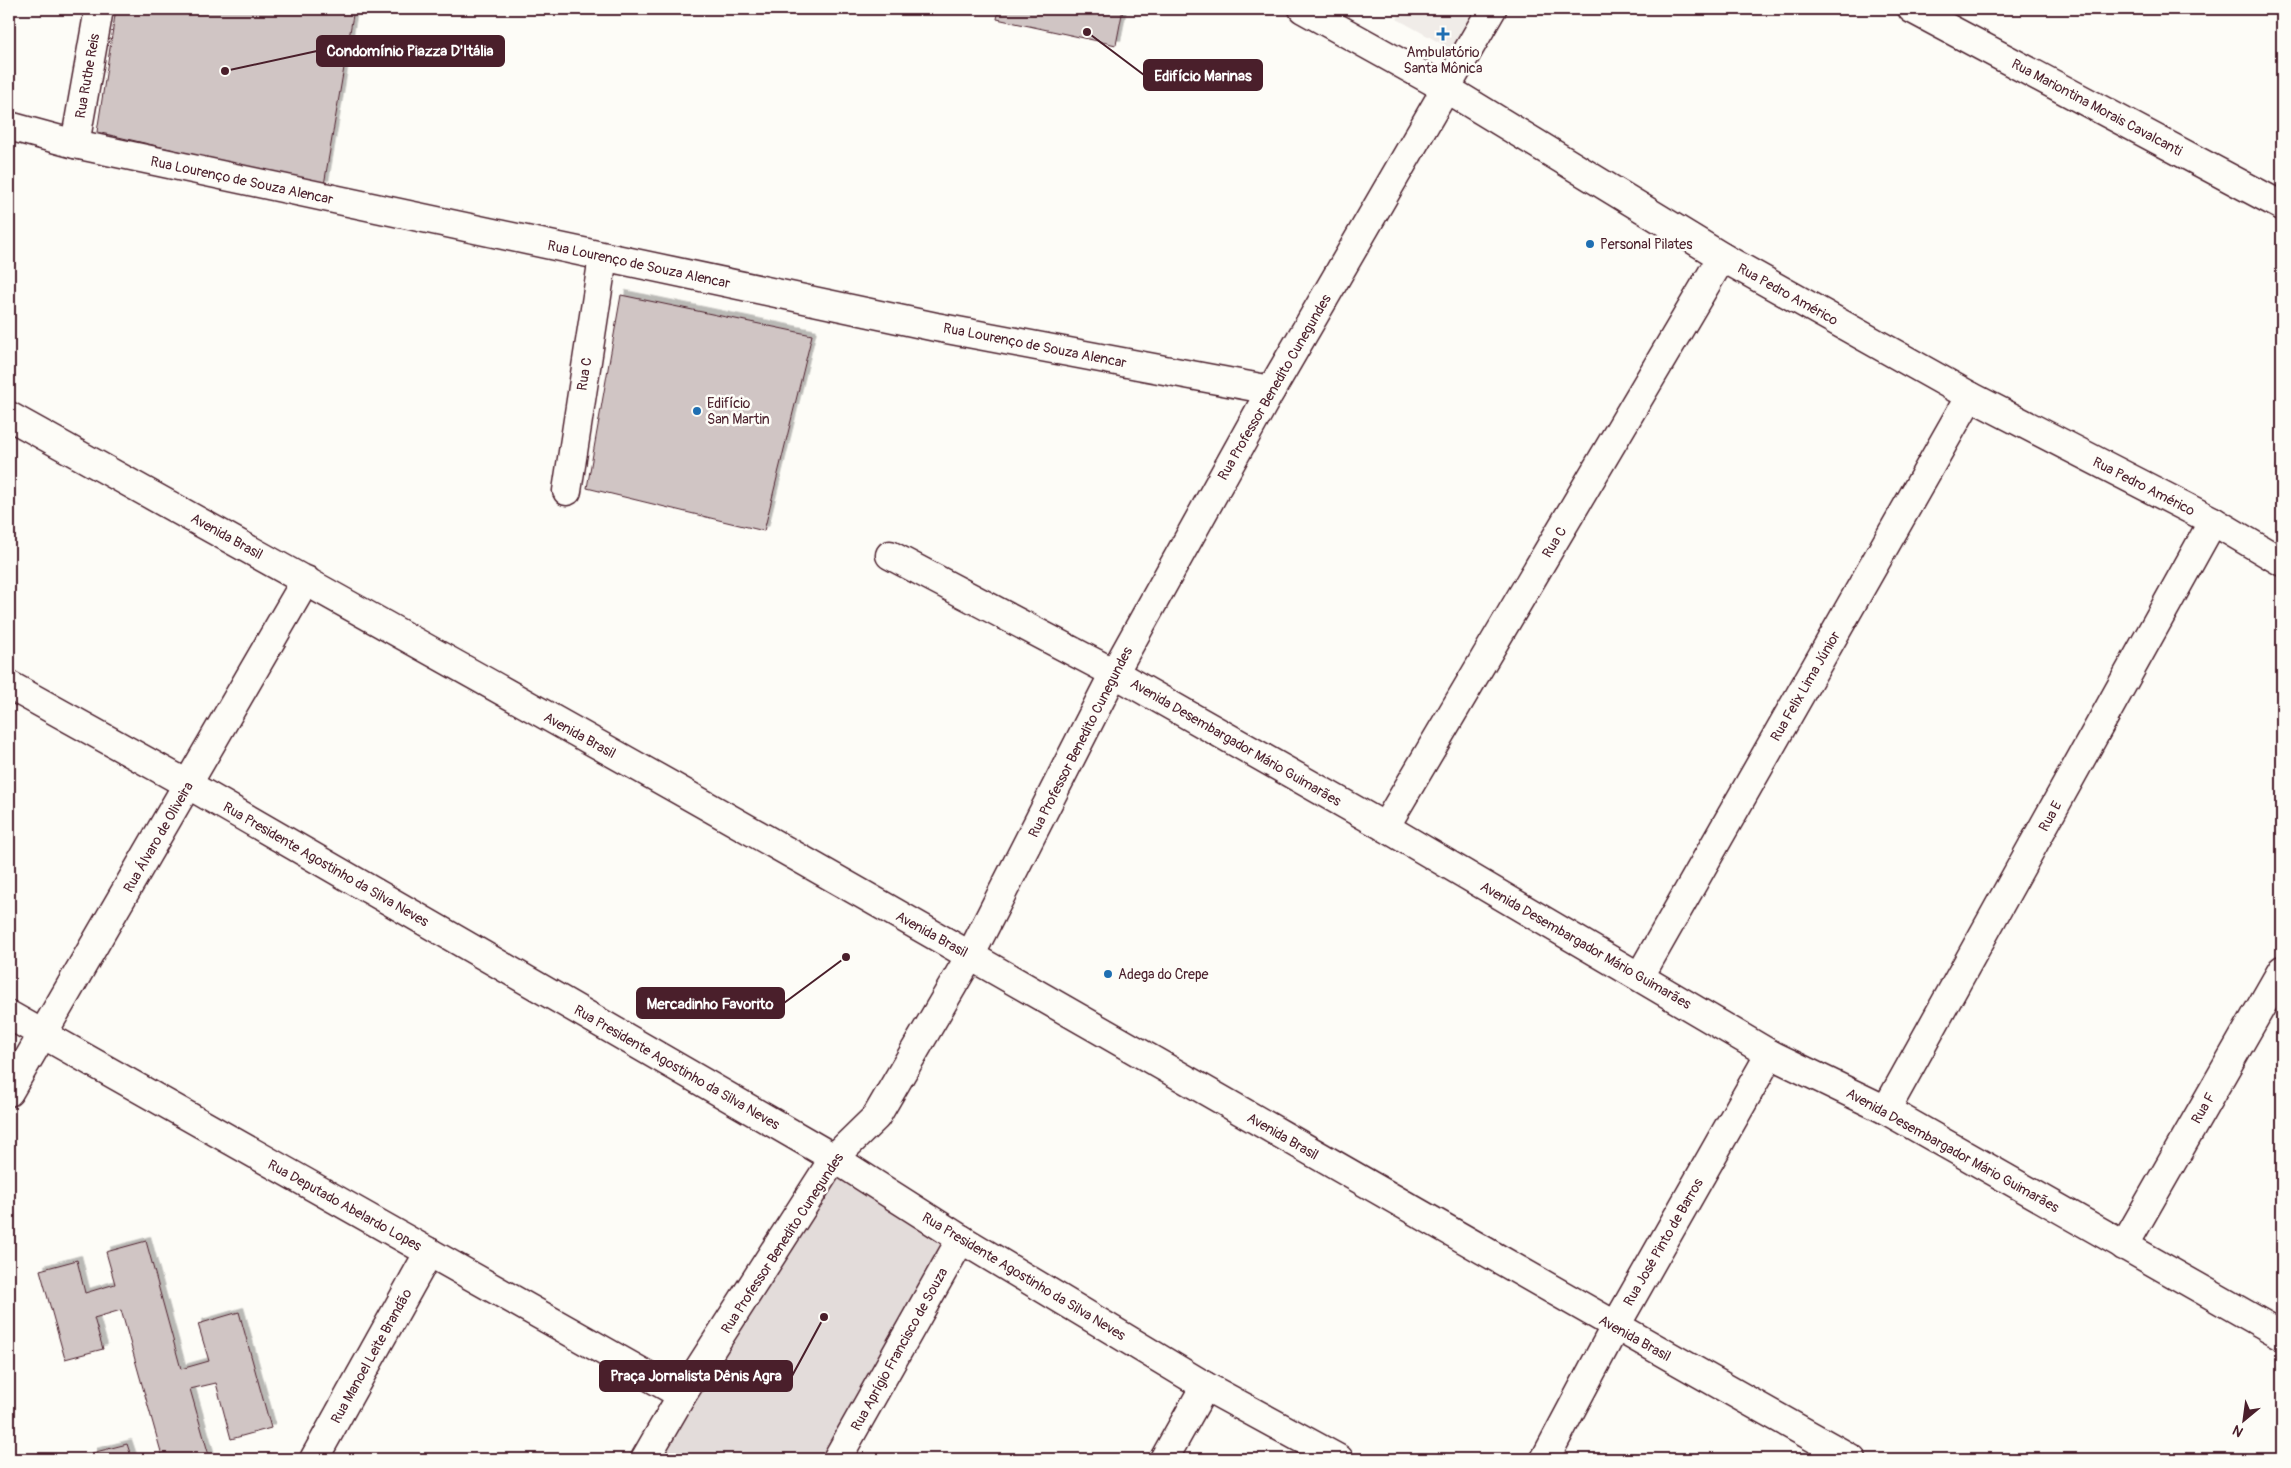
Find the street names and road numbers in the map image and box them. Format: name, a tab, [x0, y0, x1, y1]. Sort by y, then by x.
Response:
street label: Rua Ruthe Reis	[72, 32, 103, 120]
street label: Rua Mariontina Morais Cavalcanti	[2009, 55, 2185, 160]
street label: Rua Lourenço de Souza Alencar	[149, 153, 335, 208]
street label: Rua Lourenço de Souza Alencar	[546, 237, 732, 292]
street label: Rua Pedro Américo	[1735, 260, 1841, 329]
street label: Rua Professor Benedito Cunegundes	[1214, 291, 1335, 483]
street label: Rua Lourenço de Souza Alencar	[942, 319, 1128, 372]
street label: Rua C	[573, 356, 596, 392]
street label: Rua Pedro Américo	[2090, 453, 2198, 520]
street label: Avenida Brasil	[188, 510, 266, 563]
street label: Rua C	[1539, 523, 1570, 561]
street label: Rua Felix Lima Júnior	[1767, 628, 1844, 744]
street label: Rua Professor Benedito Cunegundes	[1025, 643, 1136, 840]
street label: Avenida Desembargador Mário Guimarães	[1127, 675, 1345, 810]
street label: Avenida Brasil	[541, 709, 619, 762]
street label: Rua Álvaro de Oliveira	[119, 778, 197, 896]
street label: Rua Presidente Agostinho da Silva Neves	[220, 798, 432, 931]
street label: Rua E	[2035, 798, 2066, 834]
street label: Avenida Desembargador Mário Guimarães	[1477, 878, 1695, 1013]
street label: Avenida Brasil	[893, 908, 971, 961]
street label: Rua Presidente Agostinho da Silva Neves	[571, 1001, 783, 1134]
street label: Avenida Desembargador Mário Guimarães	[1843, 1085, 2063, 1217]
street label: Rua F	[2188, 1090, 2219, 1127]
street label: Avenida Brasil	[1244, 1109, 1321, 1164]
street label: Rua Professor Benedito Cunegundes	[718, 1149, 848, 1337]
street label: Rua Deputado Abelardo Lopes	[265, 1156, 425, 1255]
street label: Rua José Pinto de Barros	[1620, 1175, 1707, 1309]
street label: Rua Presidente Agostinho da Silva Neves	[919, 1209, 1129, 1344]
street label: Rua Aprígio Francisco de Souza	[847, 1265, 951, 1434]
street label: Rua Manoel Leite Brandão	[327, 1286, 416, 1427]
street label: Avenida Brasil	[1596, 1312, 1674, 1365]

